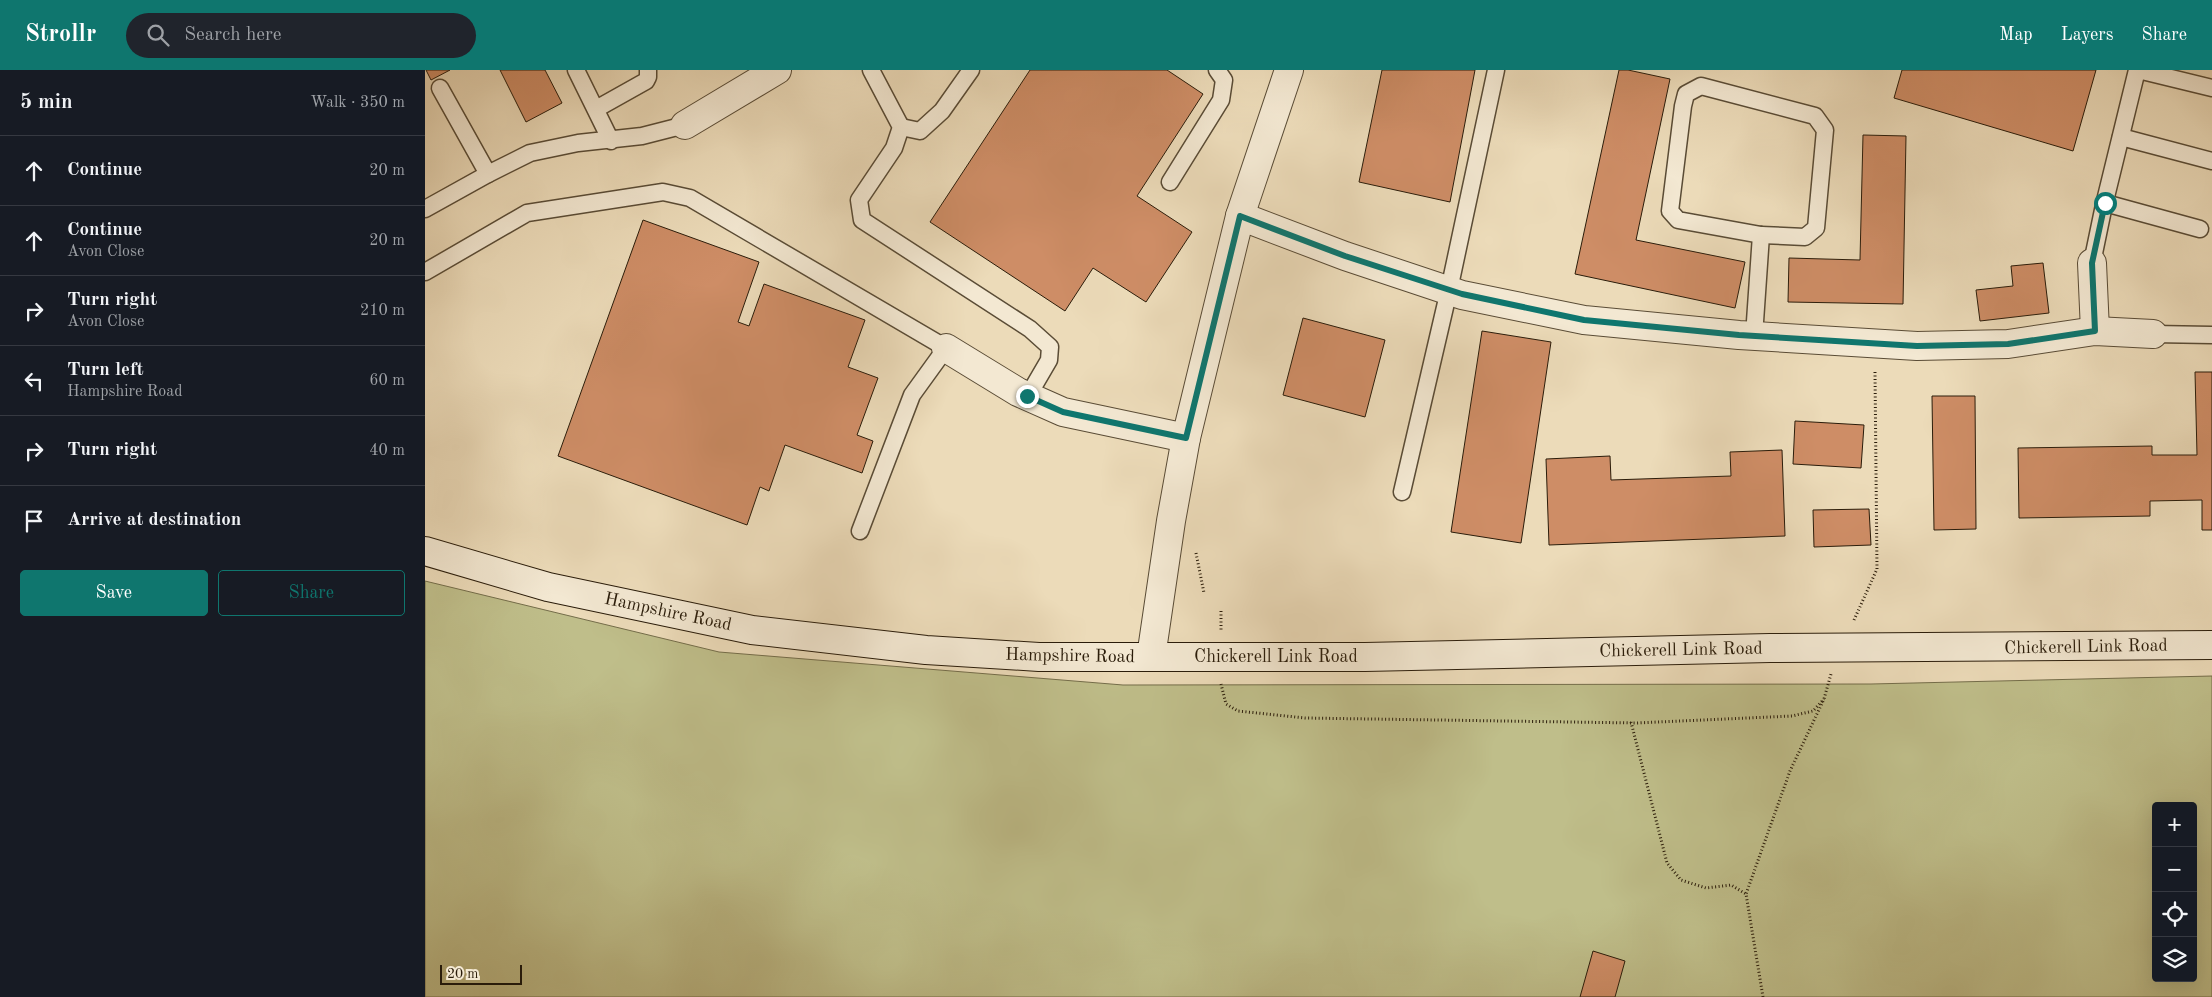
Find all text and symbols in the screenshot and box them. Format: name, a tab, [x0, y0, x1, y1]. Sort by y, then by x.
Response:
search box	[126, 13, 476, 58]
icon: search	[144, 21, 172, 49]
text: Strollr	[25, 23, 96, 47]
text: Search here	[184, 26, 282, 45]
text: Map	[1999, 26, 2033, 44]
text: Layers	[2061, 26, 2113, 44]
text: Share	[2141, 26, 2187, 44]
text: 5 min	[20, 92, 73, 113]
text: Walk · 350 m	[310, 95, 405, 111]
icon: ahead	[20, 157, 48, 185]
text: Continue	[67, 161, 142, 180]
text: 20 m	[369, 163, 405, 179]
route start	[2094, 192, 2117, 215]
text: Continue	[67, 221, 142, 240]
icon: ahead	[20, 227, 48, 255]
text: 20 m	[369, 233, 405, 249]
text: Avon Close	[67, 244, 144, 260]
text: Turn right	[67, 291, 157, 310]
icon: right	[20, 297, 48, 325]
text: 210 m	[360, 303, 405, 319]
text: Avon Close	[67, 314, 144, 330]
text: Turn left	[67, 361, 144, 380]
icon: left	[20, 367, 48, 395]
text: 60 m	[369, 373, 405, 389]
text: Hampshire Road	[67, 384, 183, 400]
route end	[1016, 385, 1039, 408]
icon: right	[20, 437, 48, 465]
text: Turn right	[67, 441, 157, 460]
text: 40 m	[369, 443, 405, 459]
icon: arrive	[20, 507, 48, 535]
text: Arrive at destination	[67, 511, 241, 530]
button: Save	[20, 570, 208, 616]
button: Share	[218, 570, 405, 616]
street label: Hampshire Road	[603, 590, 733, 634]
street label: Chickerell Link Road	[2004, 637, 2168, 657]
street label: Chickerell Link Road	[1599, 640, 1763, 660]
street label: Hampshire Road	[1005, 646, 1135, 666]
street label: Chickerell Link Road	[1194, 648, 1358, 666]
map controls	[2152, 802, 2197, 982]
button: +	[2152, 802, 2197, 847]
button: −	[2152, 847, 2197, 892]
button: locate	[2152, 892, 2197, 937]
button: layers	[2152, 937, 2197, 982]
scale bar	[440, 962, 523, 985]
text: 20 m	[447, 967, 478, 981]

